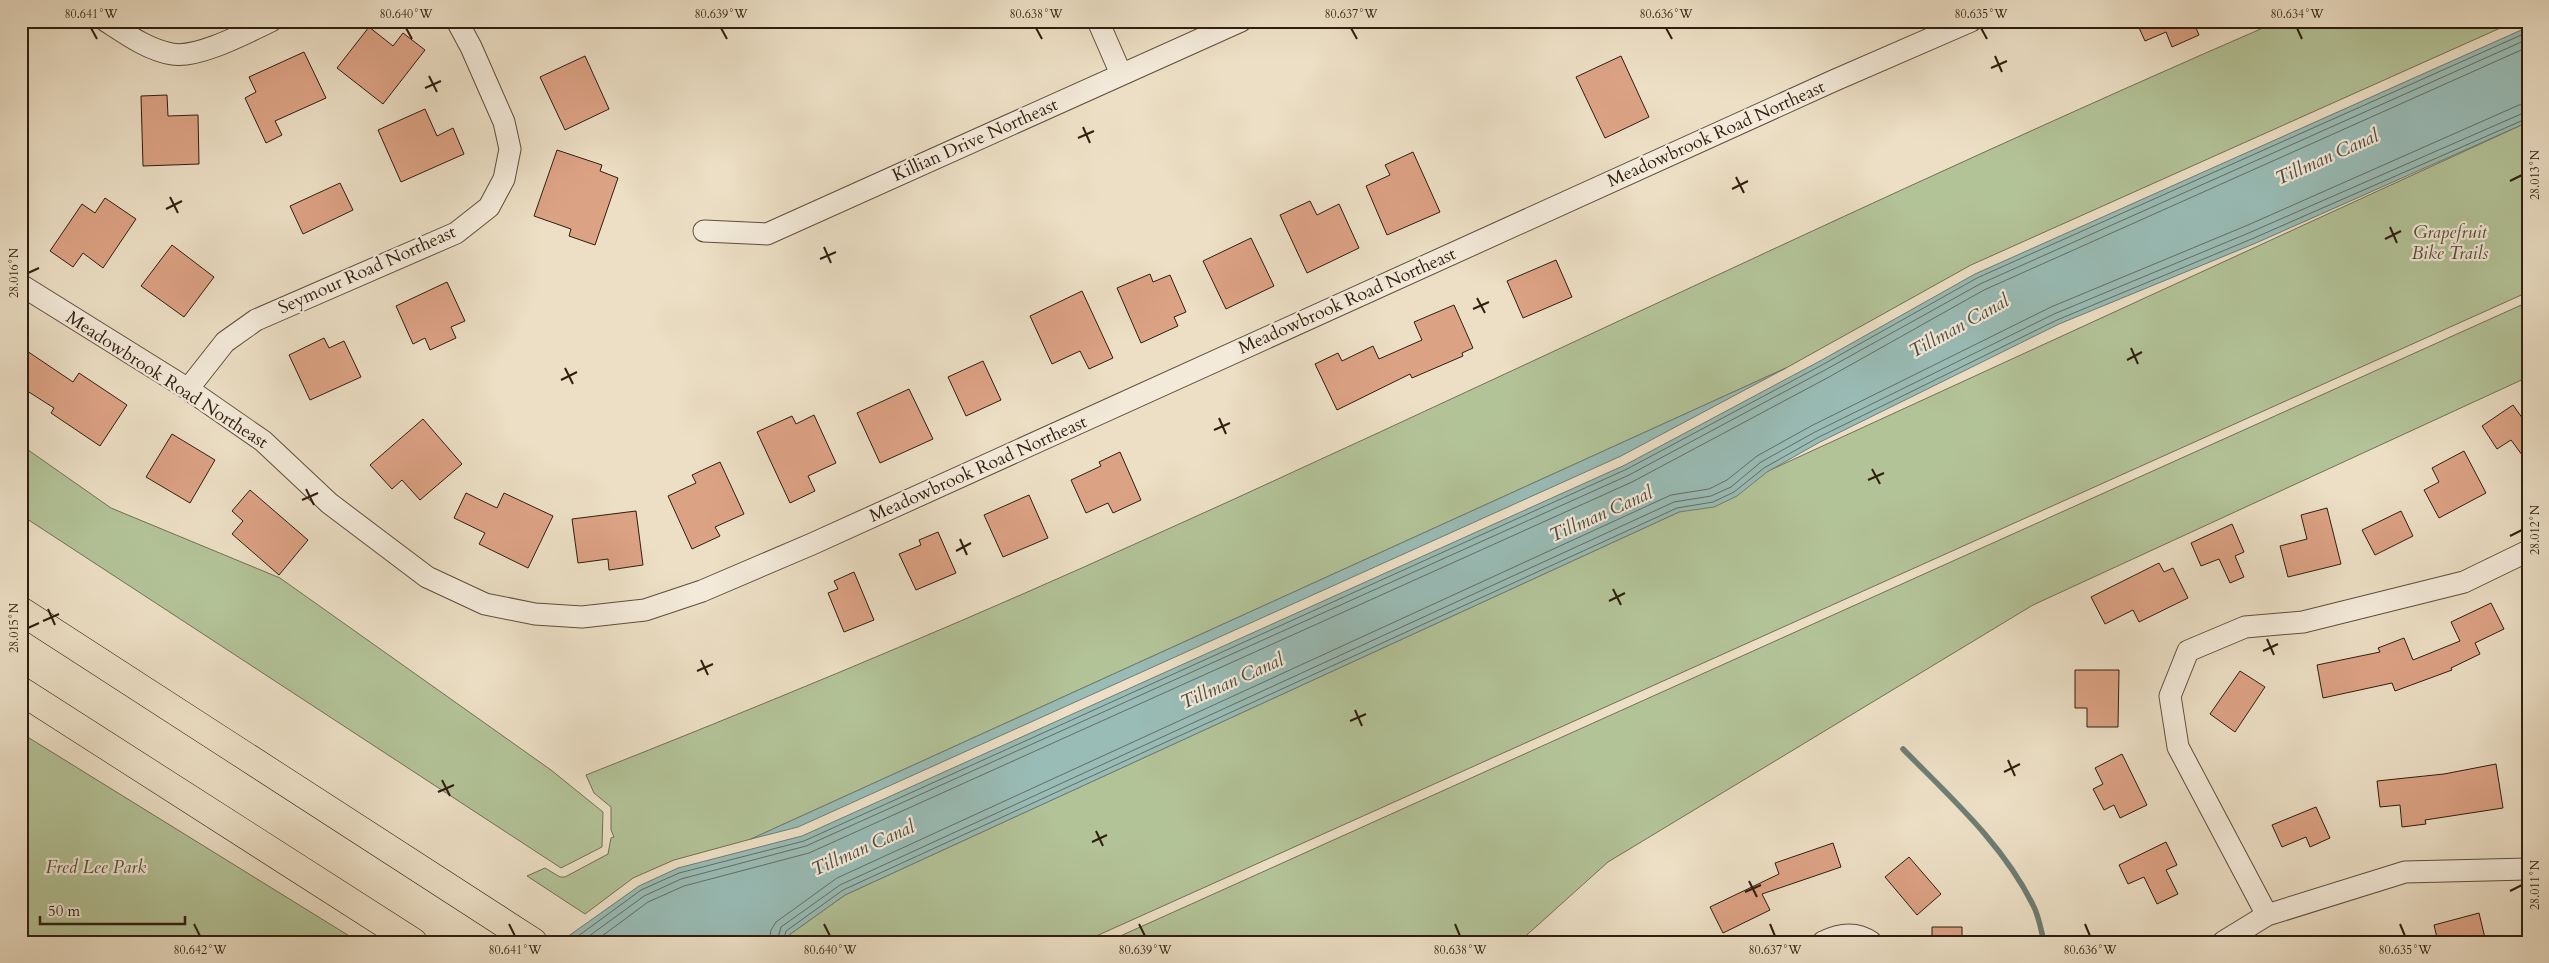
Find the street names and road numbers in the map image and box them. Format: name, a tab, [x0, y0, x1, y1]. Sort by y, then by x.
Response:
street label: Meadowbrook Road Northeast	[1603, 74, 1829, 193]
street label: Killian Drive Northeast	[888, 92, 1062, 188]
street label: Seymour Road Northeast	[274, 219, 460, 321]
street label: Meadowbrook Road Northeast	[1234, 241, 1460, 360]
street label: Meadowbrook Road Northeast	[61, 305, 273, 455]
street label: Meadowbrook Road Northeast	[865, 409, 1091, 528]

